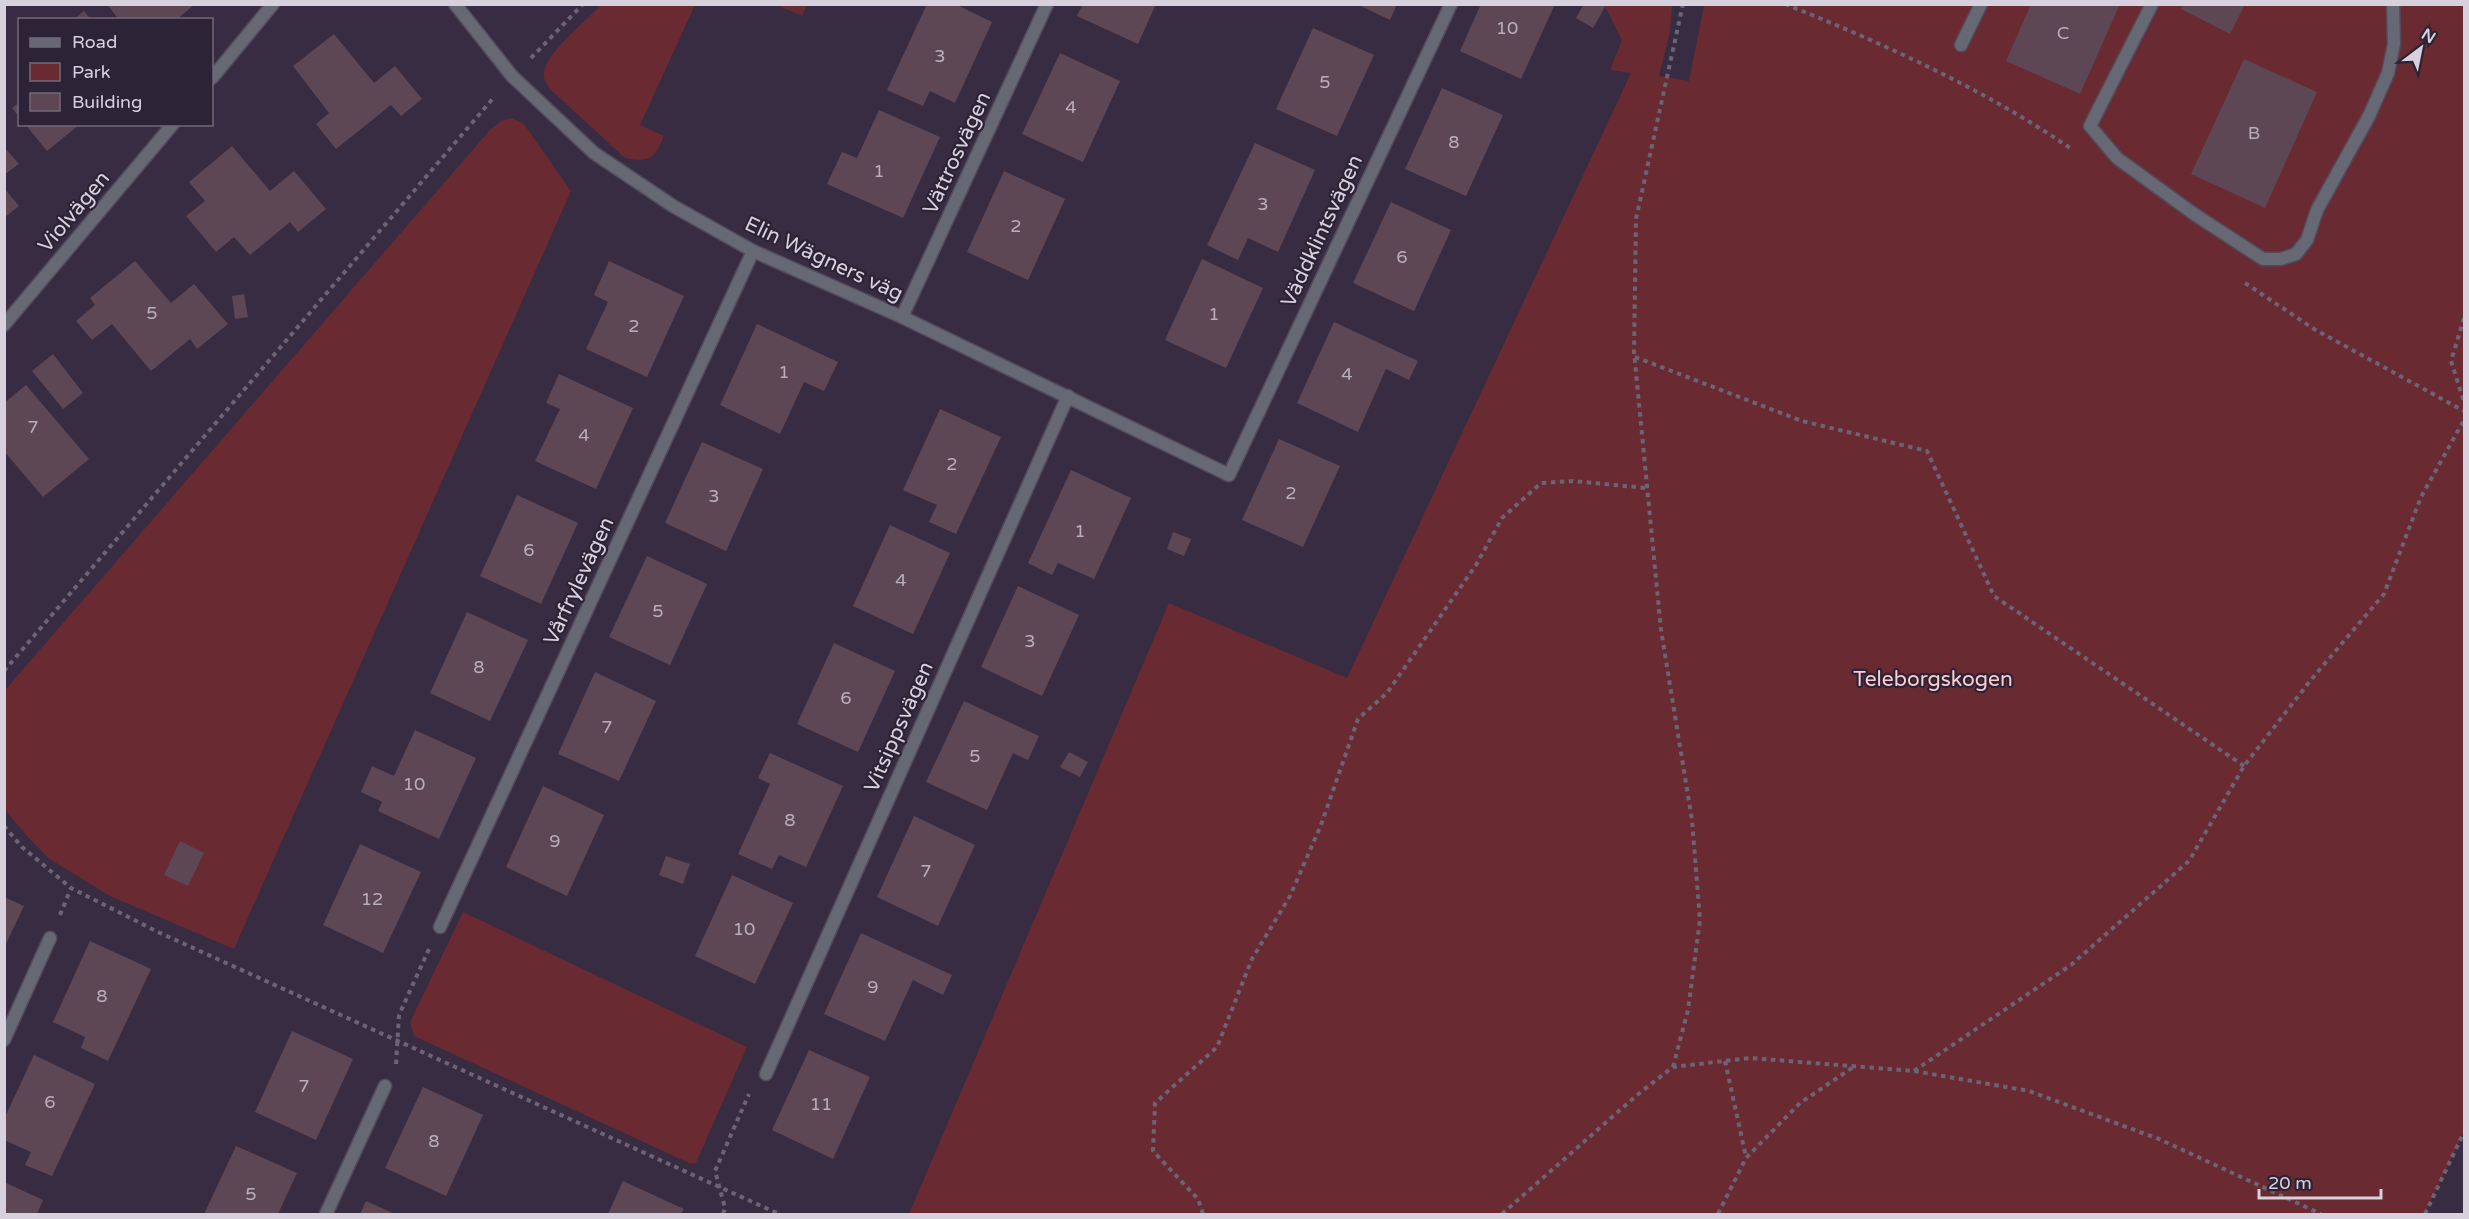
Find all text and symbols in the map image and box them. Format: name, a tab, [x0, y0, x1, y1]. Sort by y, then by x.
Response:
house number: 10	[1496, 17, 1518, 39]
legend	[18, 18, 213, 126]
north arrow	[2391, 18, 2451, 78]
house number: C	[2057, 22, 2069, 44]
text: N	[2418, 24, 2439, 48]
text: Road	[72, 31, 117, 53]
house number: 3	[934, 45, 946, 67]
text: Park	[72, 61, 111, 83]
house number: 5	[1319, 71, 1331, 93]
street label: Vättrosvägen	[918, 88, 996, 218]
text: Building	[72, 91, 142, 113]
house number: 4	[1065, 96, 1077, 118]
house number: B	[2248, 122, 2260, 144]
house number: 8	[1448, 131, 1460, 153]
street label: Väddklintsvägen	[1276, 151, 1368, 311]
house number: 1	[873, 160, 885, 182]
street label: Violvägen	[33, 166, 115, 258]
house number: 3	[1257, 193, 1269, 215]
street label: Elin Wägners väg	[741, 211, 907, 307]
house number: 2	[1010, 215, 1022, 237]
house number: 6	[1396, 246, 1408, 268]
house number: 5	[146, 302, 158, 324]
house number: 1	[1208, 303, 1220, 325]
house number: 2	[628, 315, 640, 337]
house number: 1	[778, 361, 790, 383]
house number: 4	[1341, 363, 1353, 385]
house number: 7	[27, 416, 39, 438]
house number: 4	[578, 424, 590, 446]
house number: 2	[946, 453, 958, 475]
house number: 2	[1285, 482, 1297, 504]
house number: 3	[708, 485, 720, 507]
street label: Vårfrylevägen	[538, 513, 620, 649]
house number: 1	[1074, 520, 1086, 542]
house number: 6	[523, 539, 535, 561]
house number: 4	[895, 569, 907, 591]
house number: 5	[652, 600, 664, 622]
house number: 3	[1024, 630, 1036, 652]
house number: 8	[473, 656, 485, 678]
street label: Vitsippsvägen	[859, 658, 939, 796]
park label: Teleborgskogen	[1853, 667, 2013, 692]
house number: 6	[840, 687, 852, 709]
house number: 7	[601, 716, 613, 738]
house number: 5	[969, 745, 981, 767]
house number: 10	[403, 773, 425, 795]
house number: 8	[784, 809, 796, 831]
house number: 9	[549, 830, 561, 852]
house number: 7	[920, 860, 932, 882]
house number: 12	[361, 888, 383, 910]
house number: 10	[733, 918, 755, 940]
house number: 9	[867, 976, 879, 998]
house number: 8	[96, 985, 108, 1007]
house number: 7	[298, 1075, 310, 1097]
house number: 6	[44, 1091, 56, 1113]
house number: 11	[810, 1093, 832, 1115]
house number: 8	[428, 1130, 440, 1152]
scale bar	[2259, 1162, 2380, 1200]
text: 20 m	[2268, 1172, 2312, 1194]
house number: 5	[245, 1183, 257, 1205]

